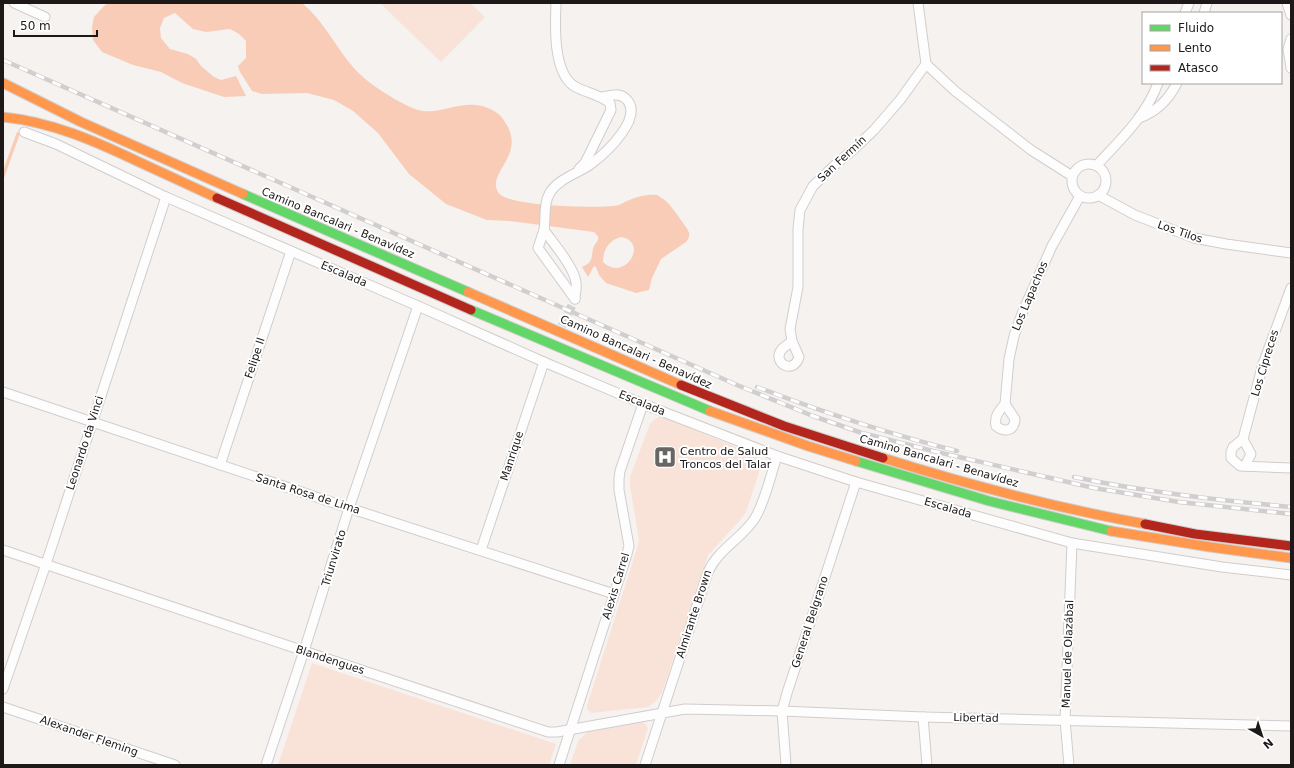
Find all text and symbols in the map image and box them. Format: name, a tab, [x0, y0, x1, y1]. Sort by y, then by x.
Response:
scale bar	[14, 12, 97, 38]
legend	[1142, 12, 1282, 84]
text: 50 m	[20, 19, 51, 33]
text: Fluido	[1178, 21, 1214, 35]
text: Lento	[1178, 41, 1212, 55]
text: Atasco	[1178, 61, 1218, 75]
street label: San Fermín	[815, 133, 869, 185]
street label: Camino Bancalari - Benavídez	[260, 185, 417, 261]
street label: Los Tilos	[1156, 218, 1205, 246]
street label: Escalada	[319, 258, 369, 290]
street label: Los Lapachos	[1010, 259, 1051, 333]
street label: Camino Bancalari - Benavídez	[558, 313, 714, 392]
street label: Los Cipreces	[1249, 328, 1281, 398]
street label: Felipe II	[242, 336, 268, 380]
street label: Escalada	[617, 388, 667, 418]
street label: Leonardo da Vinci	[64, 394, 106, 492]
street label: Manrique	[498, 429, 526, 483]
street label: Camino Bancalari - Benavídez	[858, 432, 1020, 490]
hospital icon: Centro de Salud Troncos del Talar	[652, 444, 678, 470]
place label: Centro de Salud Troncos del Talar	[679, 445, 772, 471]
street label: Santa Rosa de Lima	[254, 471, 362, 517]
street label: Escalada	[923, 495, 973, 521]
street label: Triunvirato	[319, 528, 349, 589]
street label: Alexis Carrel	[600, 551, 632, 621]
street label: Almirante Brown	[674, 568, 714, 660]
street label: General Belgrano	[789, 574, 831, 670]
street label: Manuel de Olazábal	[1060, 600, 1076, 708]
street label: Blandengues	[294, 643, 366, 677]
street label: Libertad	[953, 711, 999, 725]
street label: Alexander Fleming	[38, 713, 140, 759]
north arrow	[1242, 716, 1282, 756]
text: N	[1260, 735, 1276, 751]

